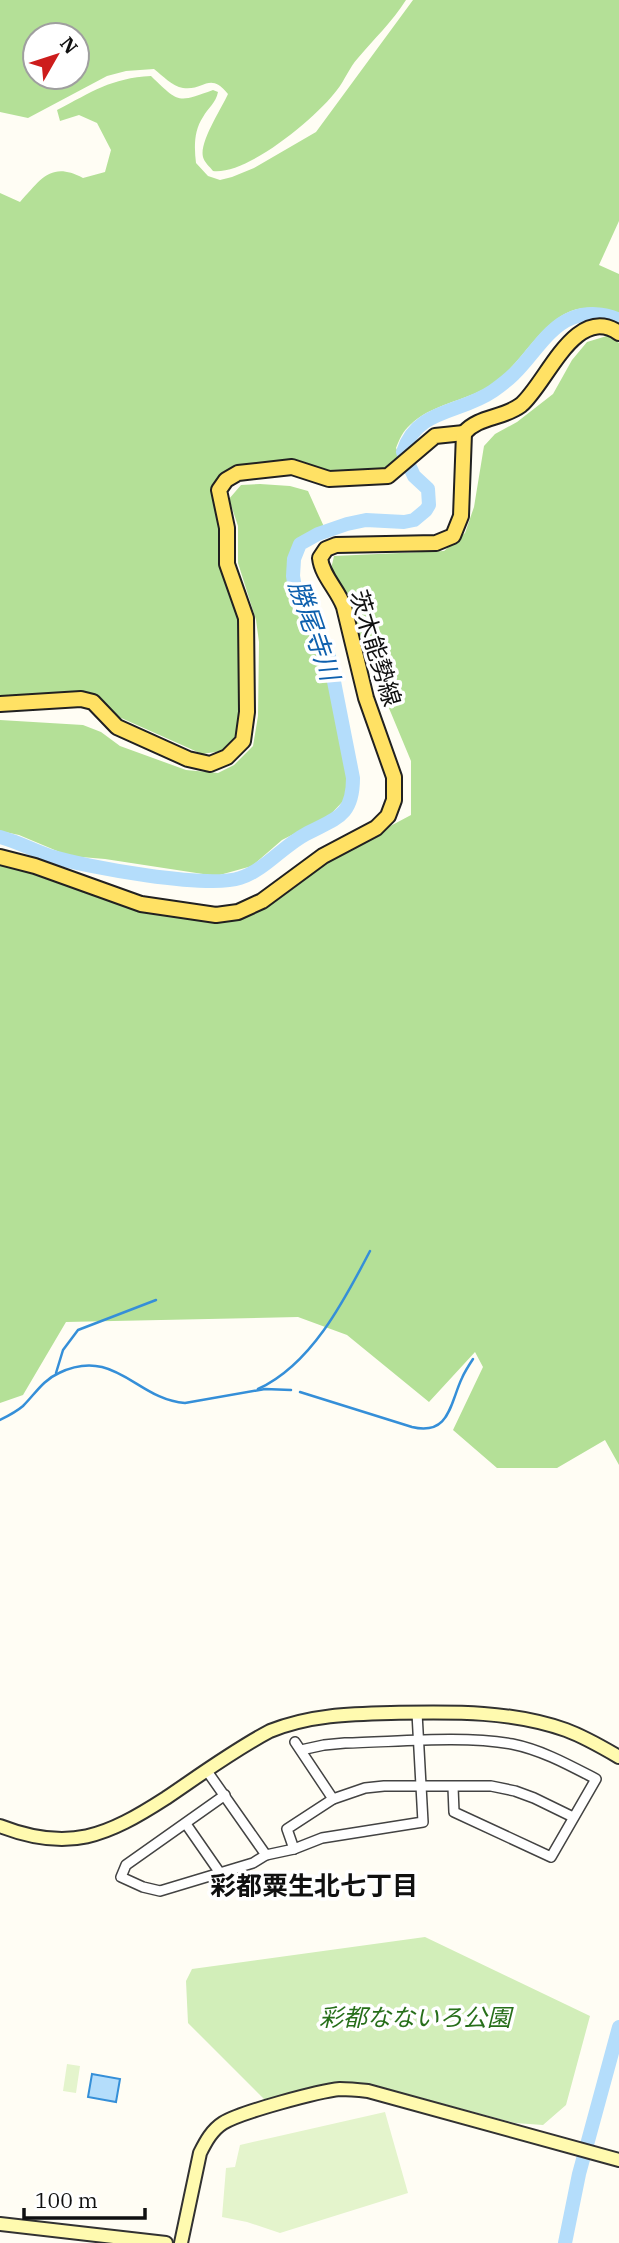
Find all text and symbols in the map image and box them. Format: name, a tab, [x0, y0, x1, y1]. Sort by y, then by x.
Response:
north arrow	[21, 21, 91, 91]
text: N	[55, 32, 83, 59]
water label: 勝尾寺川	[282, 575, 349, 688]
street label: 茨木能勢線	[343, 586, 409, 710]
district label: 彩都粟生北七丁目	[210, 1868, 418, 1902]
park label: 彩都なないろ公園	[319, 2001, 514, 2033]
scale bar	[24, 2176, 145, 2220]
text: 100 m	[35, 2186, 98, 2214]

